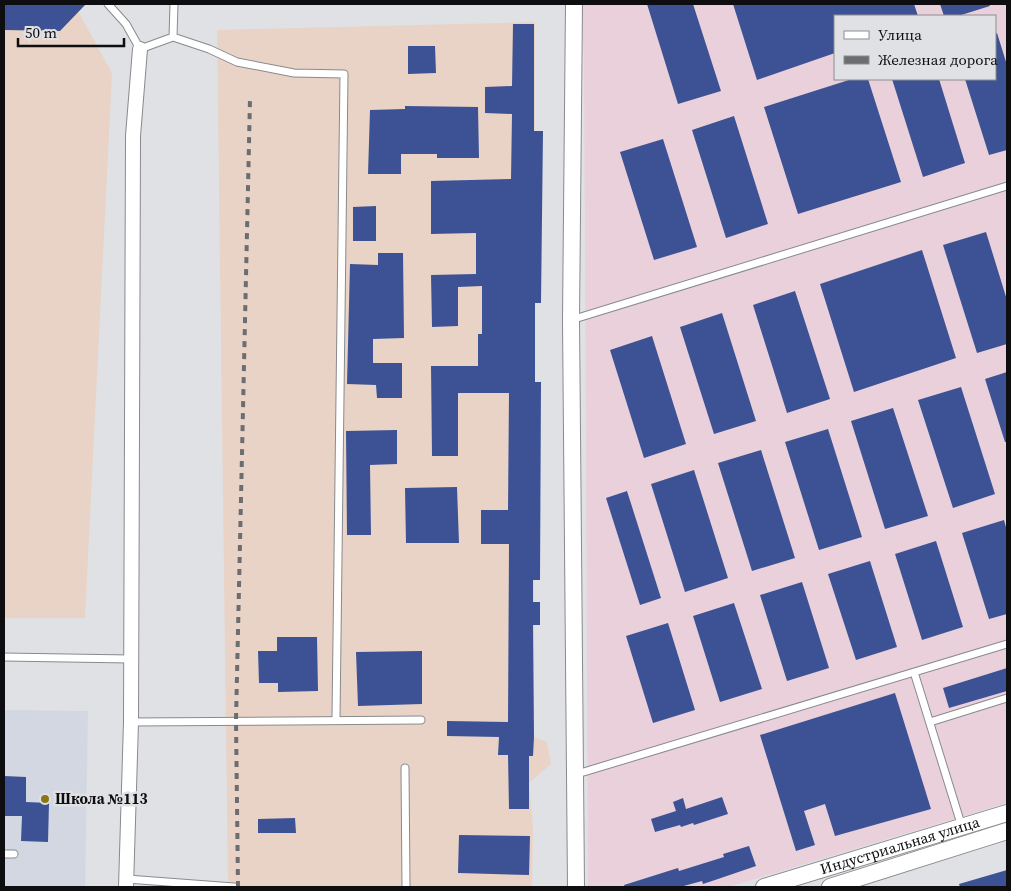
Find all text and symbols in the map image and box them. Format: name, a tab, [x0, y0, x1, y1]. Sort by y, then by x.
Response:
scale bar	[18, 15, 124, 47]
legend	[834, 15, 996, 80]
text: 50 m	[25, 22, 57, 43]
text: Улица	[878, 24, 922, 45]
text: Железная дорога	[878, 49, 998, 70]
place label: Школа №113	[55, 788, 148, 809]
marker: Школа №113	[39, 793, 51, 805]
street label: Индустриальная улица	[817, 811, 982, 879]

